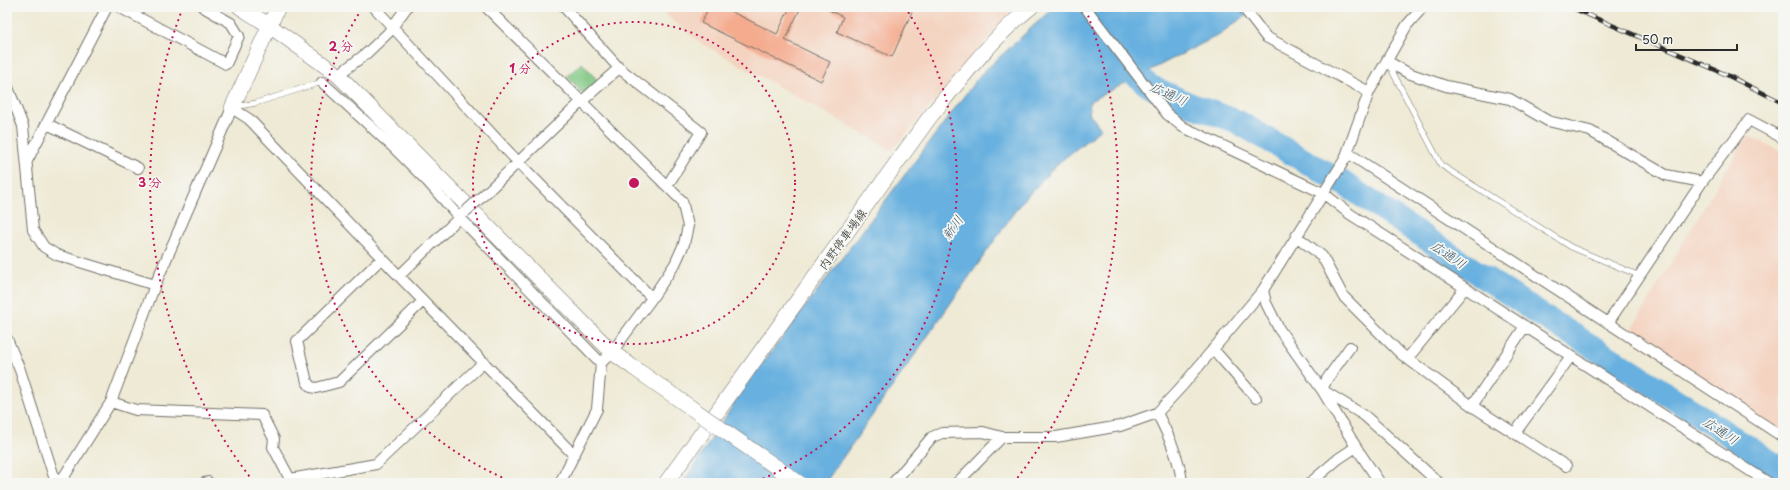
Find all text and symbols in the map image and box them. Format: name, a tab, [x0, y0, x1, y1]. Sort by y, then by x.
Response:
scale bar	[1636, 26, 1737, 52]
text: 50 m	[1642, 30, 1673, 48]
text: 2 分	[329, 37, 353, 55]
text: 1 分	[509, 59, 531, 77]
water label: 広通川	[1147, 76, 1191, 110]
text: 3 分	[138, 173, 162, 191]
centre of rings	[627, 176, 641, 190]
street label: 内野停車場線	[814, 205, 870, 273]
water label: 新川	[937, 211, 967, 243]
water label: 広通川	[1428, 235, 1470, 273]
water label: 広通川	[1699, 411, 1743, 449]

